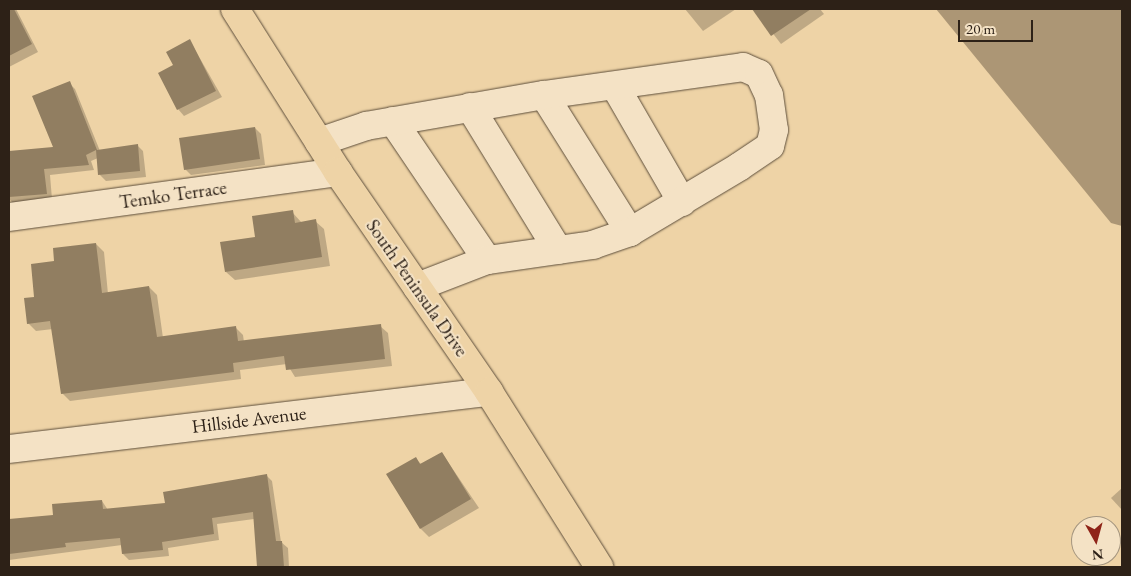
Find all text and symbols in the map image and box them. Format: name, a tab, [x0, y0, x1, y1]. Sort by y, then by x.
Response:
scale bar	[961, 10, 1036, 42]
text: 20 m	[966, 19, 995, 38]
street label: Temko Terrace	[118, 176, 228, 214]
street label: South Peninsula Drive	[361, 215, 473, 361]
street label: Hillside Avenue	[190, 402, 308, 438]
north arrow	[1071, 516, 1121, 566]
text: N	[1091, 545, 1104, 565]

